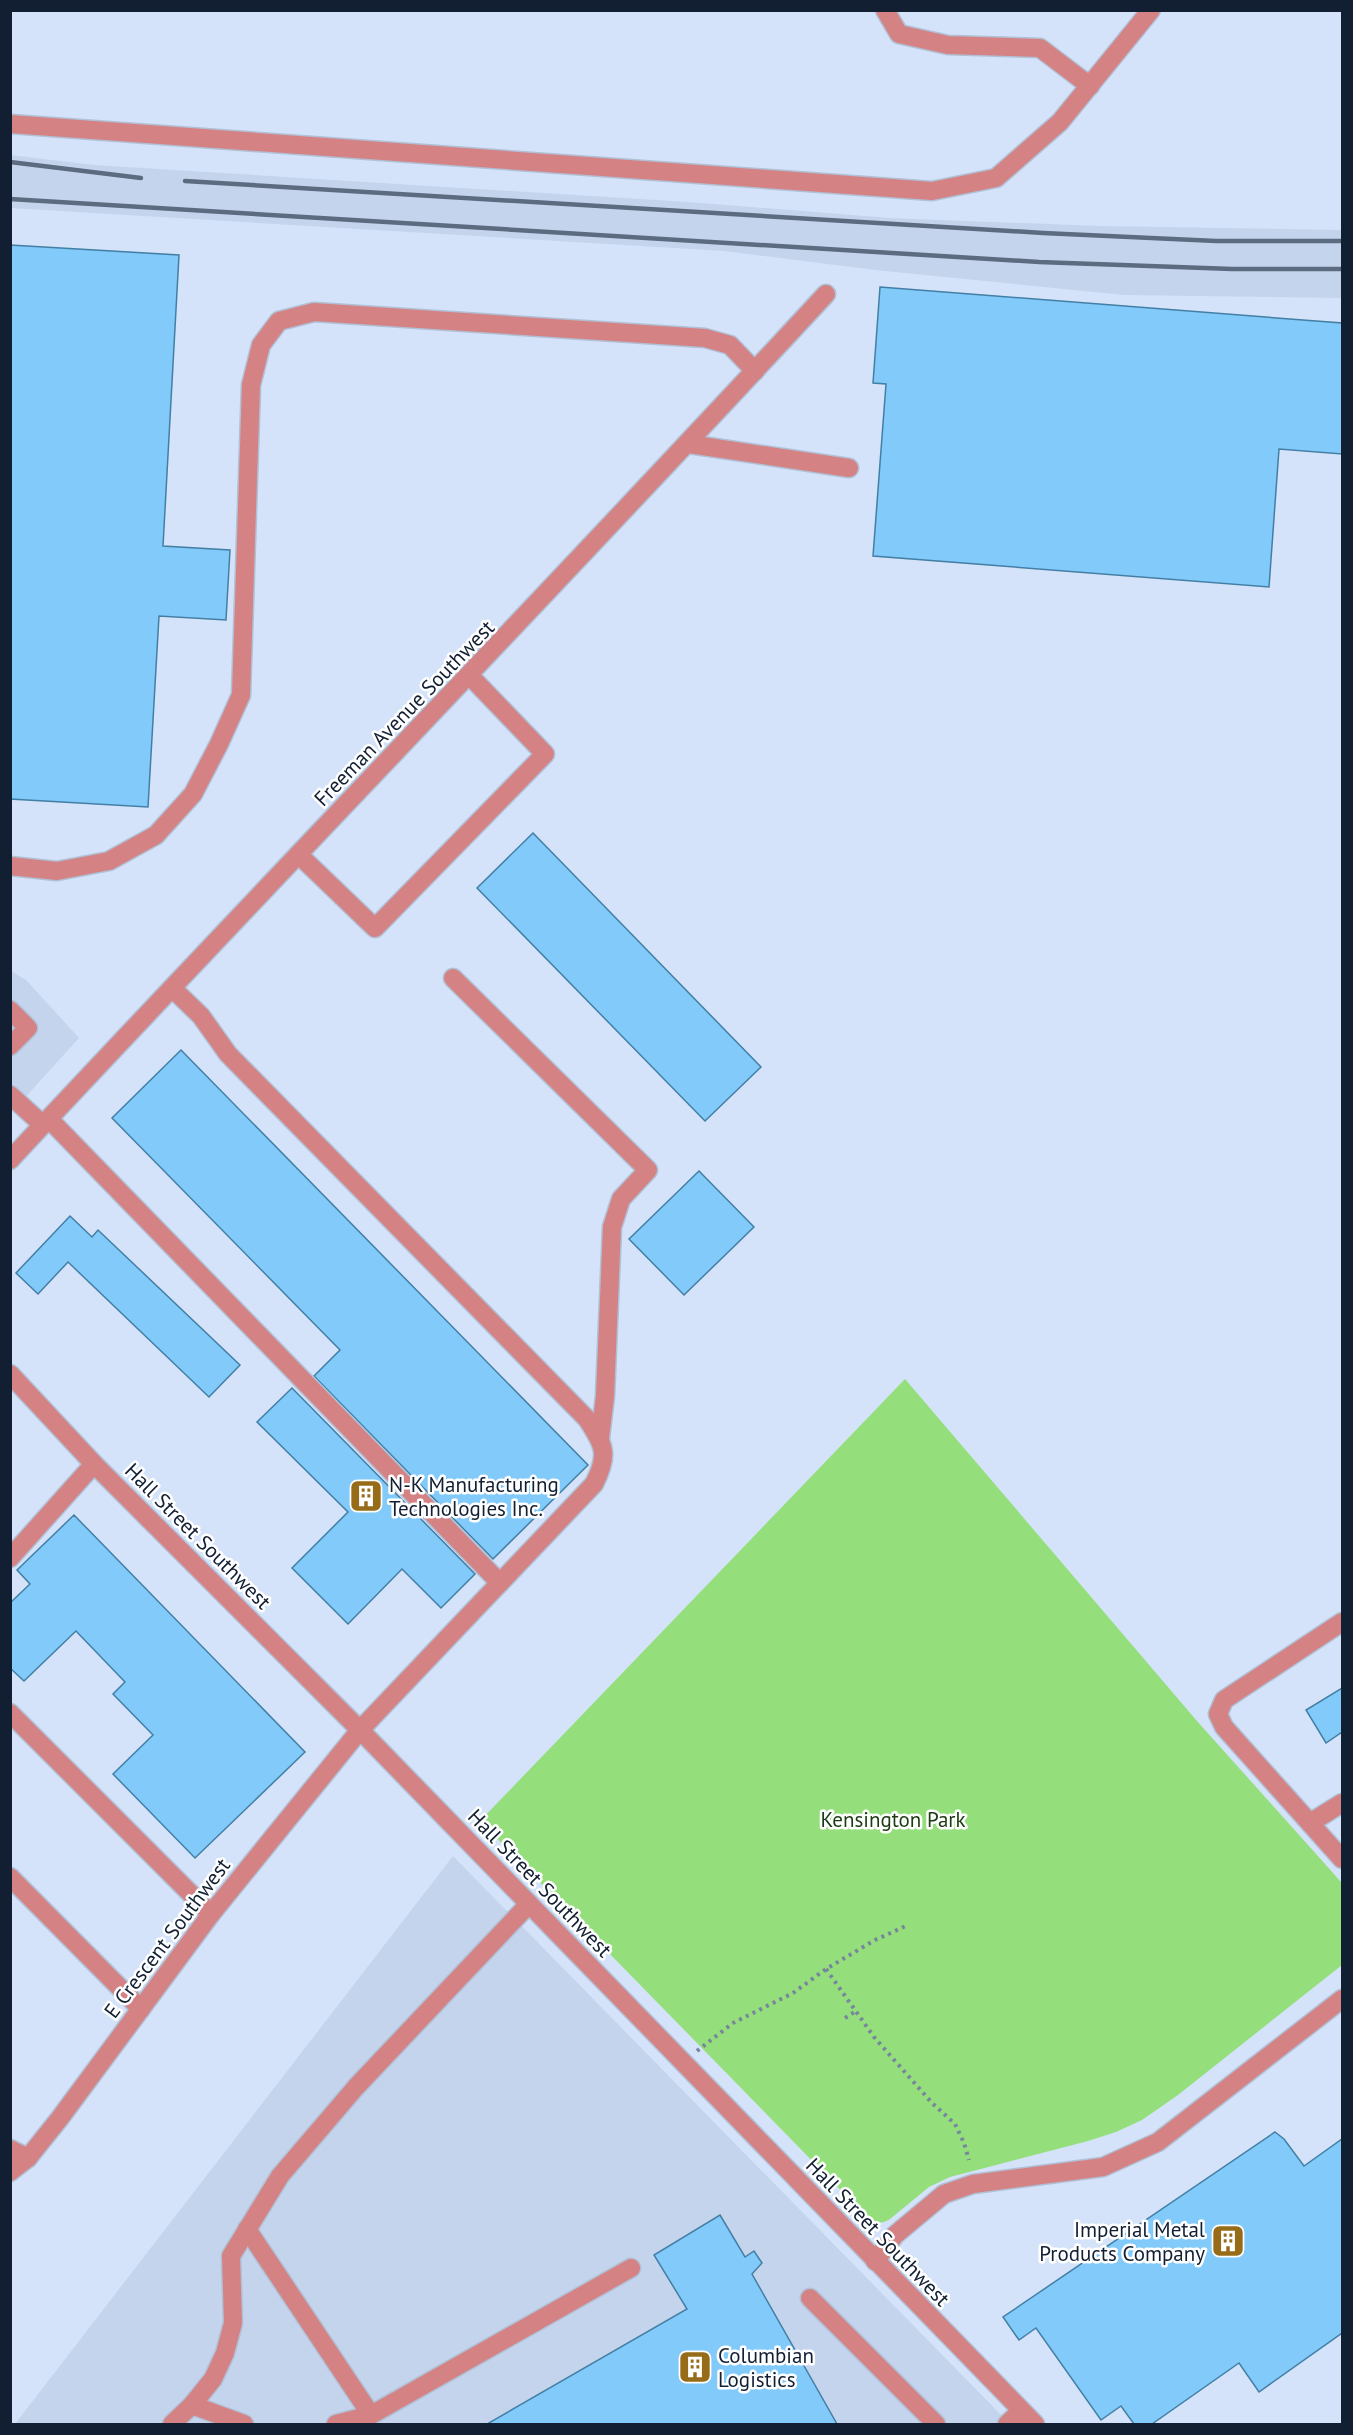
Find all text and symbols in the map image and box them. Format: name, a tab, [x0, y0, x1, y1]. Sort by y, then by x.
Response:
street label: Freeman Avenue Southwest	[308, 614, 500, 812]
street label: Hall Street Southwest	[119, 1457, 277, 1615]
place label: N-K Manufacturing Technologies Inc.	[389, 1471, 559, 1522]
building icon: N-K Manufacturing Technologies Inc.	[348, 1478, 384, 1514]
street label: Hall Street Southwest	[462, 1803, 618, 1963]
park label: Kensington Park	[820, 1806, 966, 1833]
street label: E Crescent Southwest	[98, 1853, 236, 2023]
street label: Hall Street Southwest	[800, 2152, 956, 2312]
place label: Imperial Metal Products Company	[1039, 2216, 1205, 2267]
building icon: Imperial Metal Products Company	[1210, 2223, 1246, 2259]
place label: Columbian Logistics	[718, 2342, 814, 2393]
building icon: Columbian Logistics	[677, 2349, 713, 2385]

